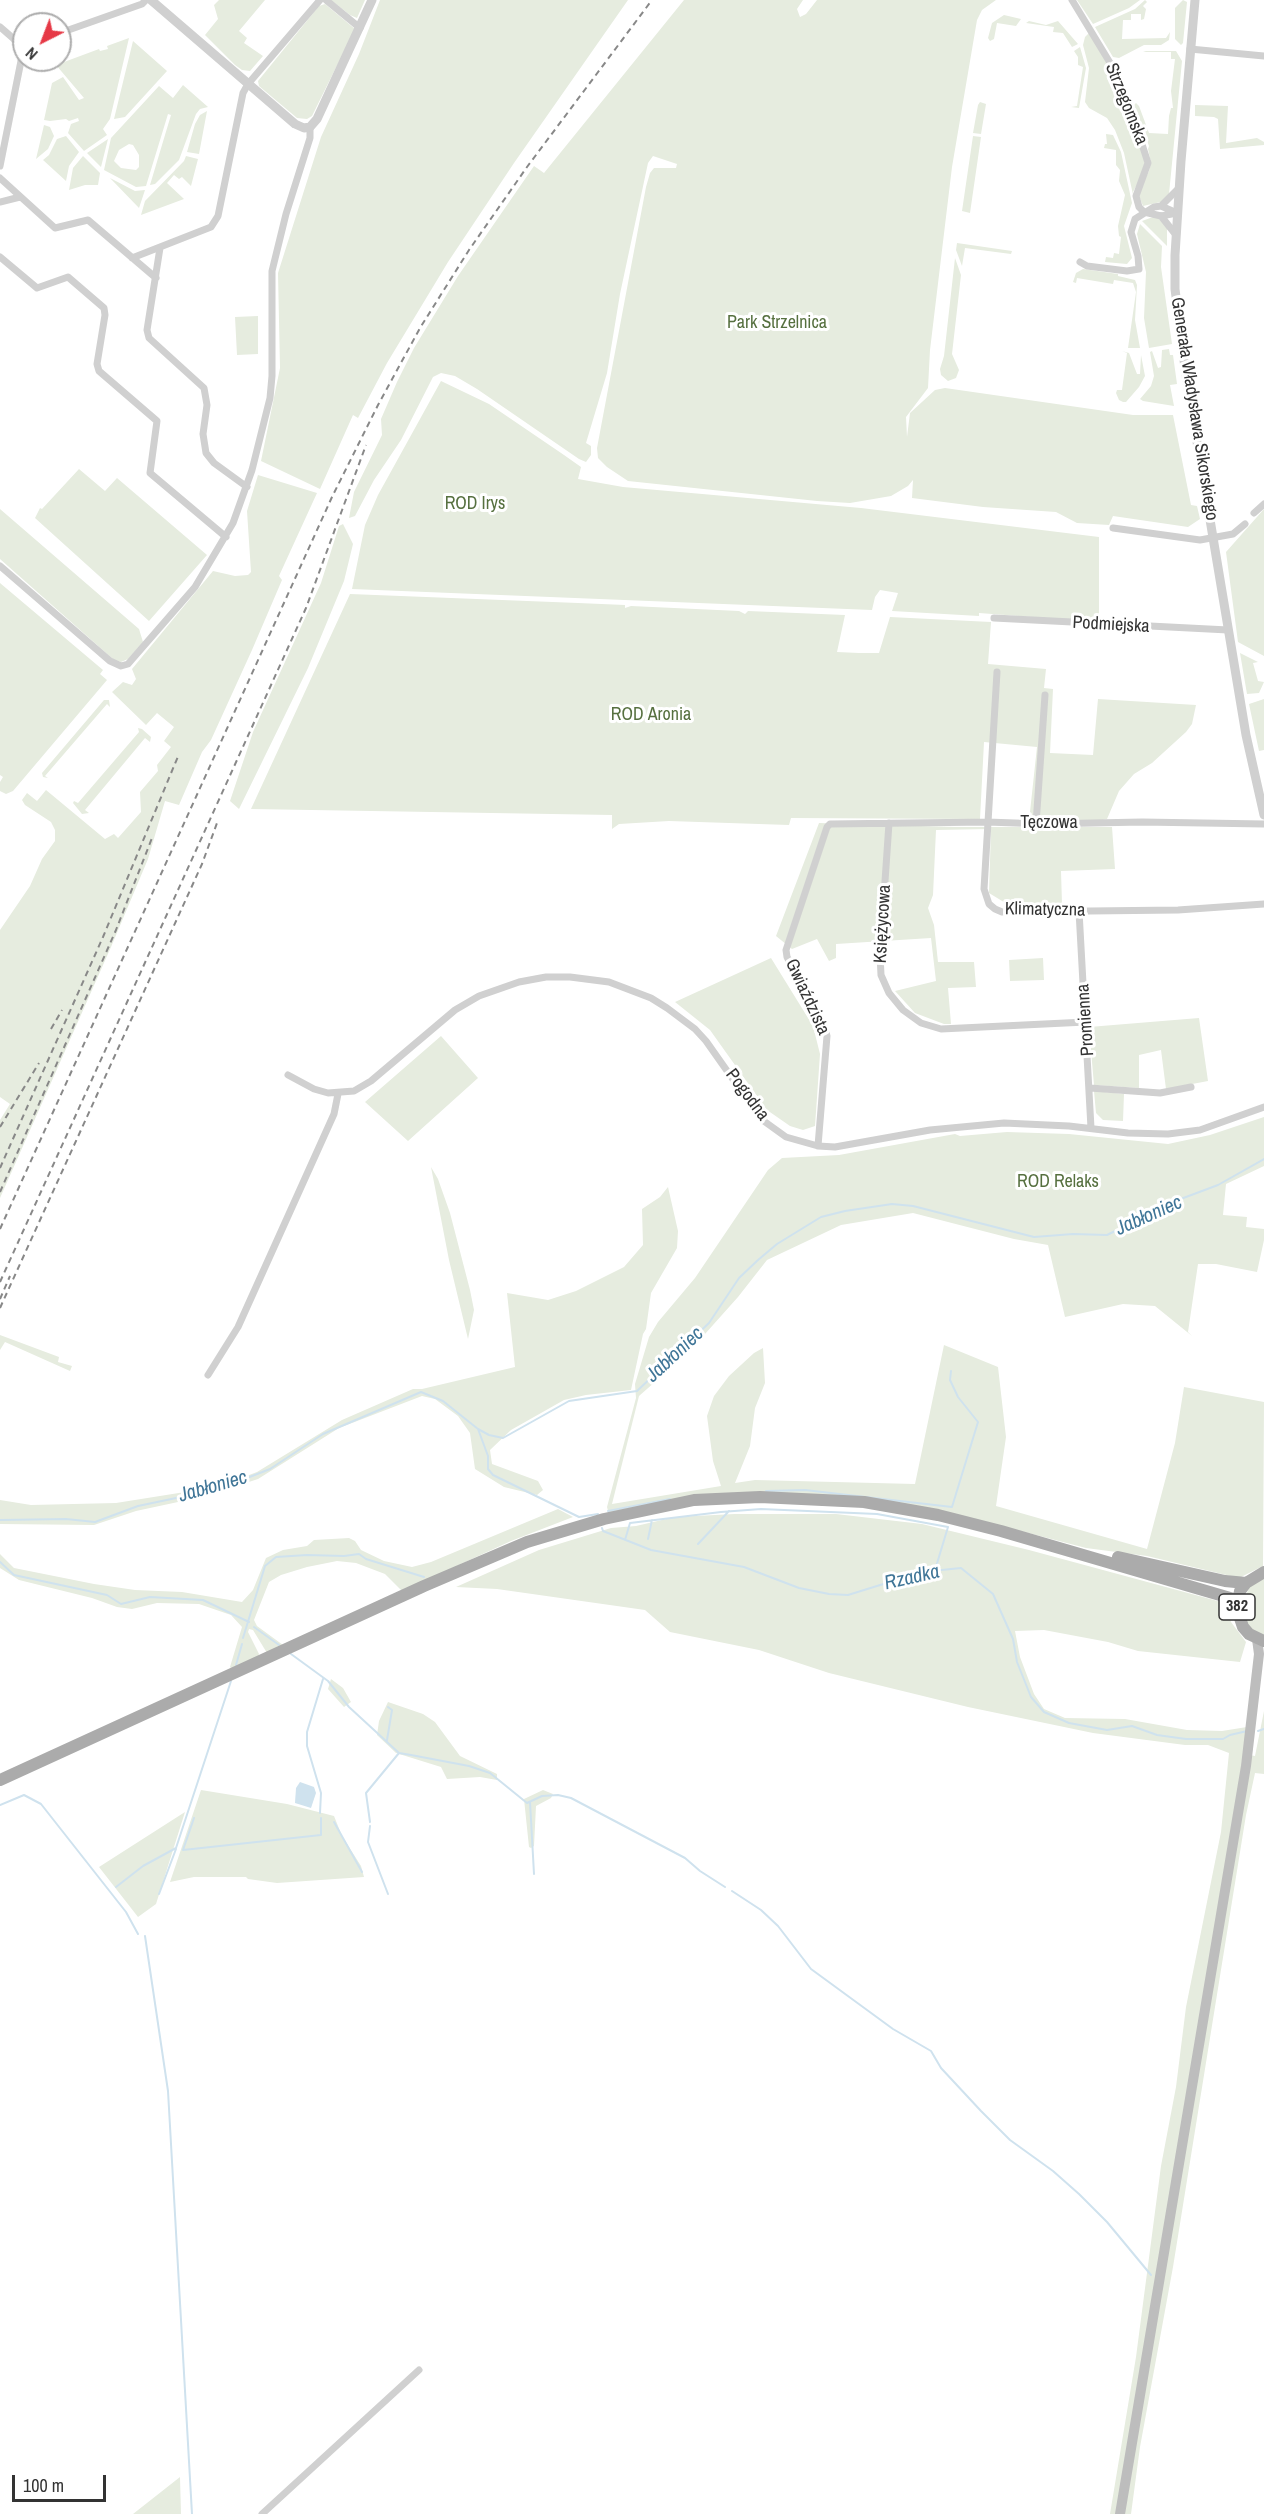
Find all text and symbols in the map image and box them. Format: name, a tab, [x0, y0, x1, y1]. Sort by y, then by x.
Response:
north arrow	[12, 12, 72, 72]
text: N	[20, 43, 42, 65]
street label: Strzegomska	[1100, 60, 1152, 148]
street label: Generała Władysława Sikorskiego	[1166, 296, 1222, 522]
park label: Park Strzelnica	[727, 312, 827, 334]
park label: ROD Irys	[445, 493, 505, 515]
street label: Podmiejska	[1072, 612, 1150, 638]
park label: ROD Aronia	[611, 704, 691, 726]
street label: Tęczowa	[1020, 812, 1078, 834]
street label: Księżycowa	[870, 884, 896, 964]
street label: Klimatyczna	[1005, 899, 1085, 921]
street label: Gwiaździsta	[780, 956, 834, 1038]
street label: Promienna	[1073, 983, 1099, 1057]
street label: Pogodna	[721, 1065, 773, 1125]
park label: ROD Relaks	[1017, 1171, 1099, 1193]
water label: Jabłoniec	[1112, 1191, 1186, 1241]
water label: Jabłoniec	[641, 1322, 709, 1388]
water label: Jabłoniec	[176, 1466, 250, 1508]
water label: Rzadka	[882, 1560, 942, 1596]
road number: 382	[1219, 1594, 1255, 1620]
scale bar	[15, 2463, 110, 2501]
text: 100 m	[23, 2473, 64, 2498]

